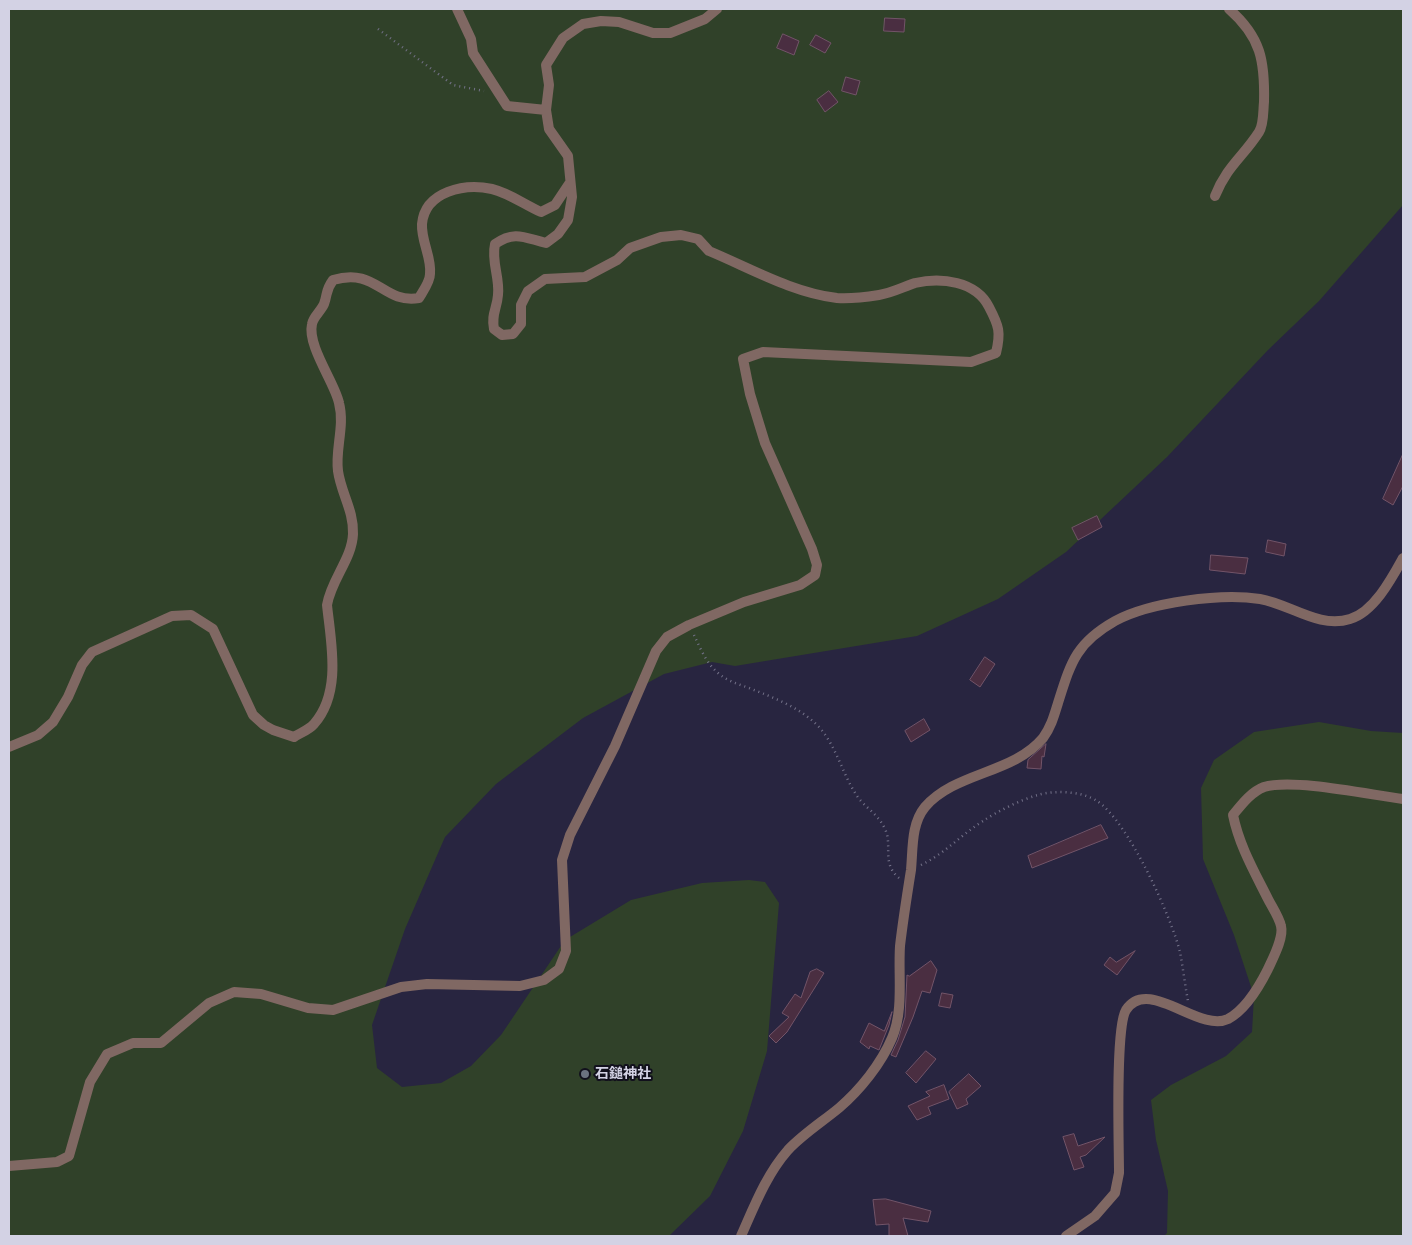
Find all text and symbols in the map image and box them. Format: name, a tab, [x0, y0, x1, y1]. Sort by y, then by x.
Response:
place label: 石鎚神社	[595, 1066, 651, 1082]
marker: 石鎚神社	[579, 1068, 591, 1080]

